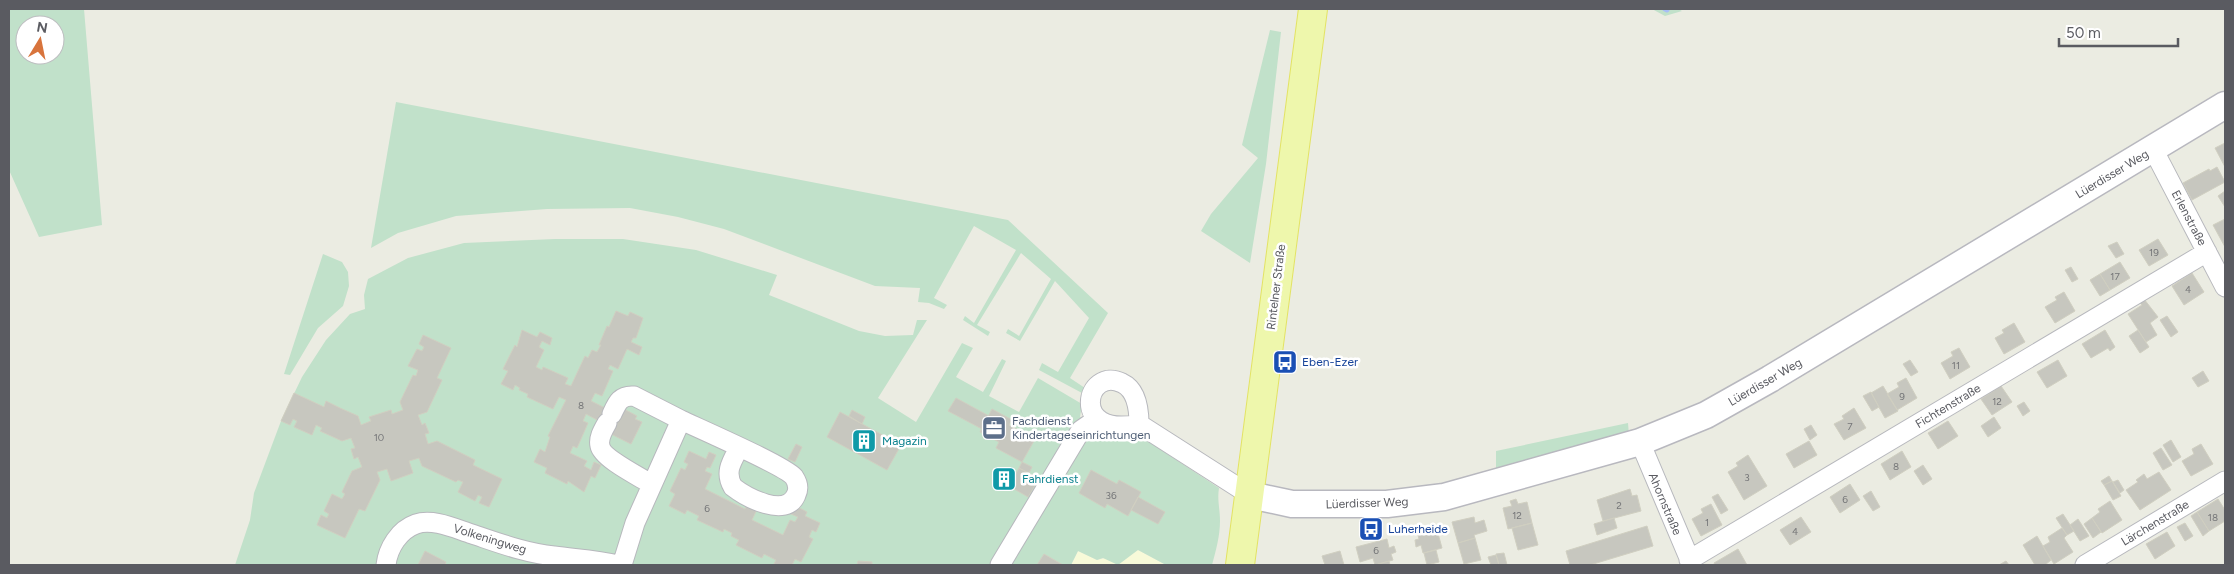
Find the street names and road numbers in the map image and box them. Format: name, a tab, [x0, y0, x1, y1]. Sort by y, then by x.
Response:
street label: Lüerdisser Weg	[2073, 147, 2151, 201]
street label: Erlenstraße	[2169, 188, 2210, 248]
street label: Rintelner Straße	[1264, 243, 1288, 331]
street label: Lüerdisser Weg	[1726, 355, 1804, 409]
street label: Fichtenstraße	[1913, 381, 1984, 431]
street label: Ahornstraße	[1646, 471, 1685, 538]
street label: Lüerdisser Weg	[1325, 495, 1409, 511]
street label: Lärchenstraße	[2119, 497, 2192, 549]
street label: Volkeningweg	[452, 521, 528, 557]

